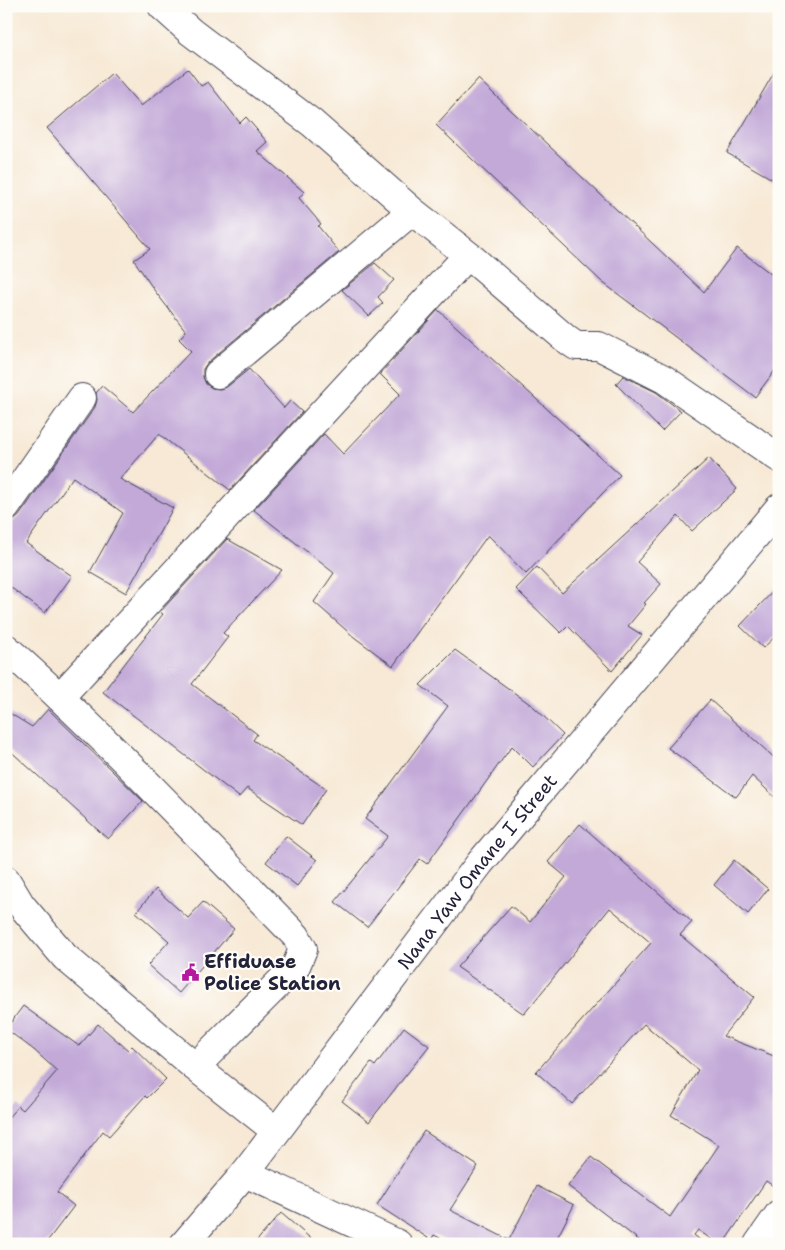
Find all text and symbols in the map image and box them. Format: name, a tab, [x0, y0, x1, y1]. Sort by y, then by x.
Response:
street label: Nana Yaw Omane I Street	[392, 769, 563, 975]
place label: Effiduase Police Station	[204, 949, 341, 996]
public building icon: Effiduase Police Station	[180, 962, 200, 982]

